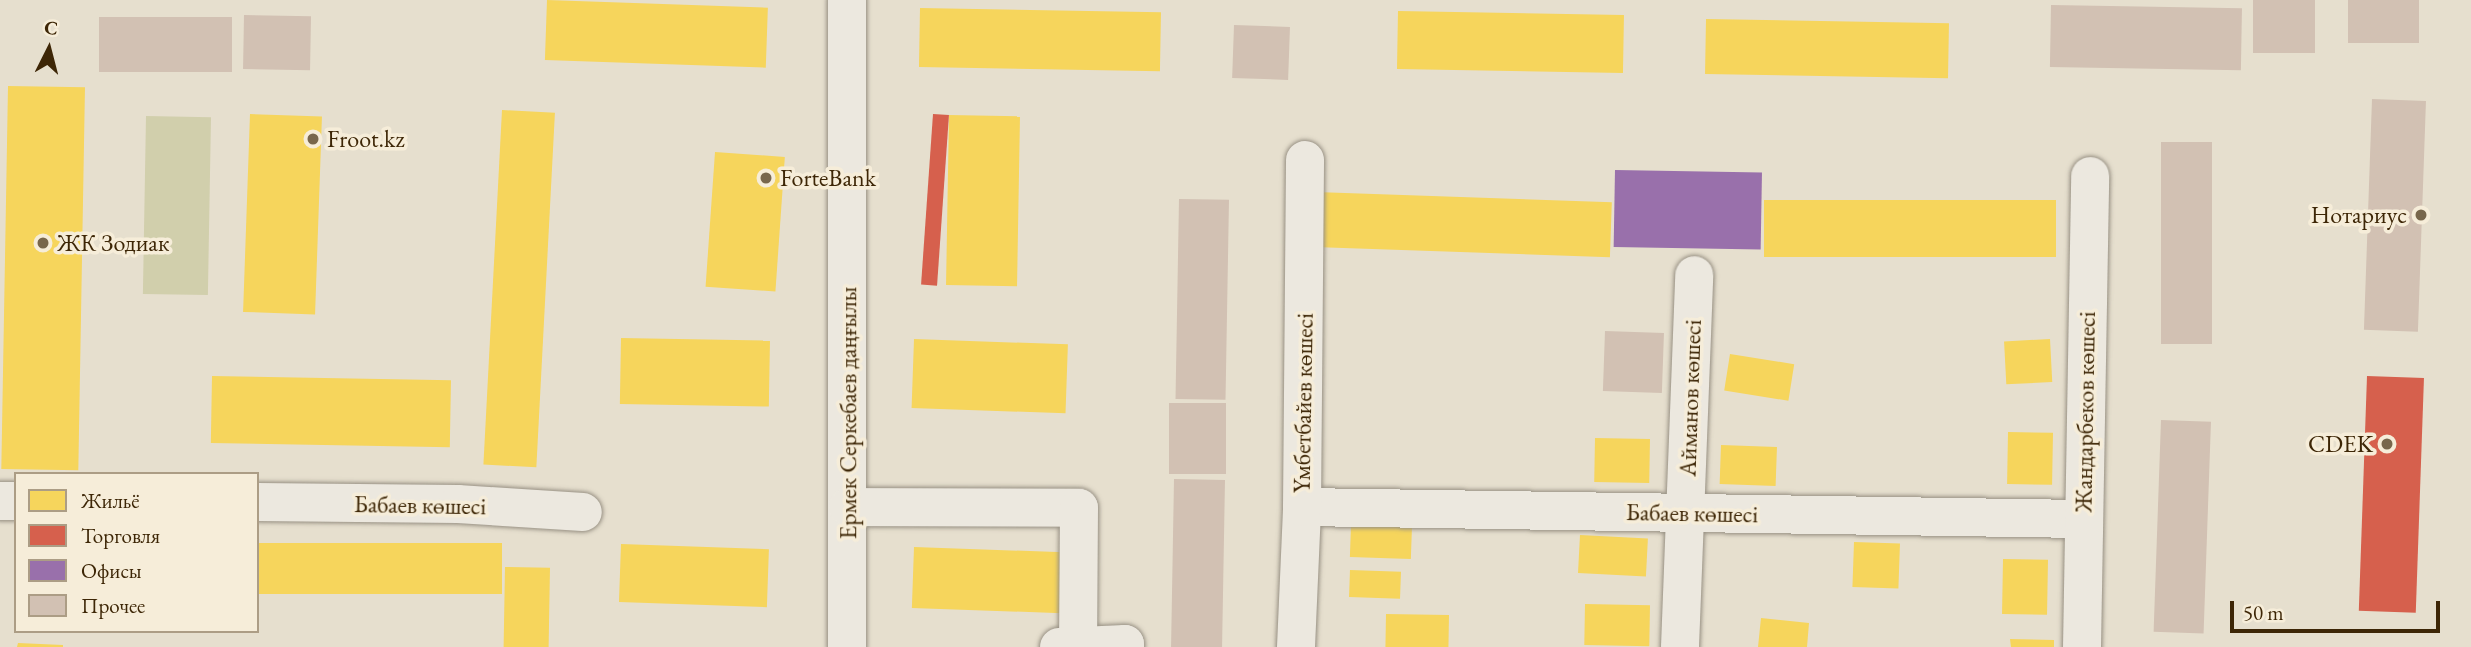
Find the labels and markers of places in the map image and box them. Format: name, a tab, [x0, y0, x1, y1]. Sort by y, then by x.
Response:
place label: Froot.kz	[327, 125, 404, 153]
marker: Froot.kz	[305, 131, 321, 147]
place label: ForteBank	[780, 164, 876, 192]
marker: ForteBank	[758, 170, 774, 186]
place label: Нотариуc	[2311, 201, 2407, 229]
marker: Нотариуc	[2413, 207, 2429, 223]
place label: ЖК Зодиак	[57, 229, 169, 257]
marker: ЖК Зодиак	[35, 235, 51, 251]
place label: CDEK	[2308, 430, 2373, 458]
marker: CDEK	[2379, 436, 2395, 452]

